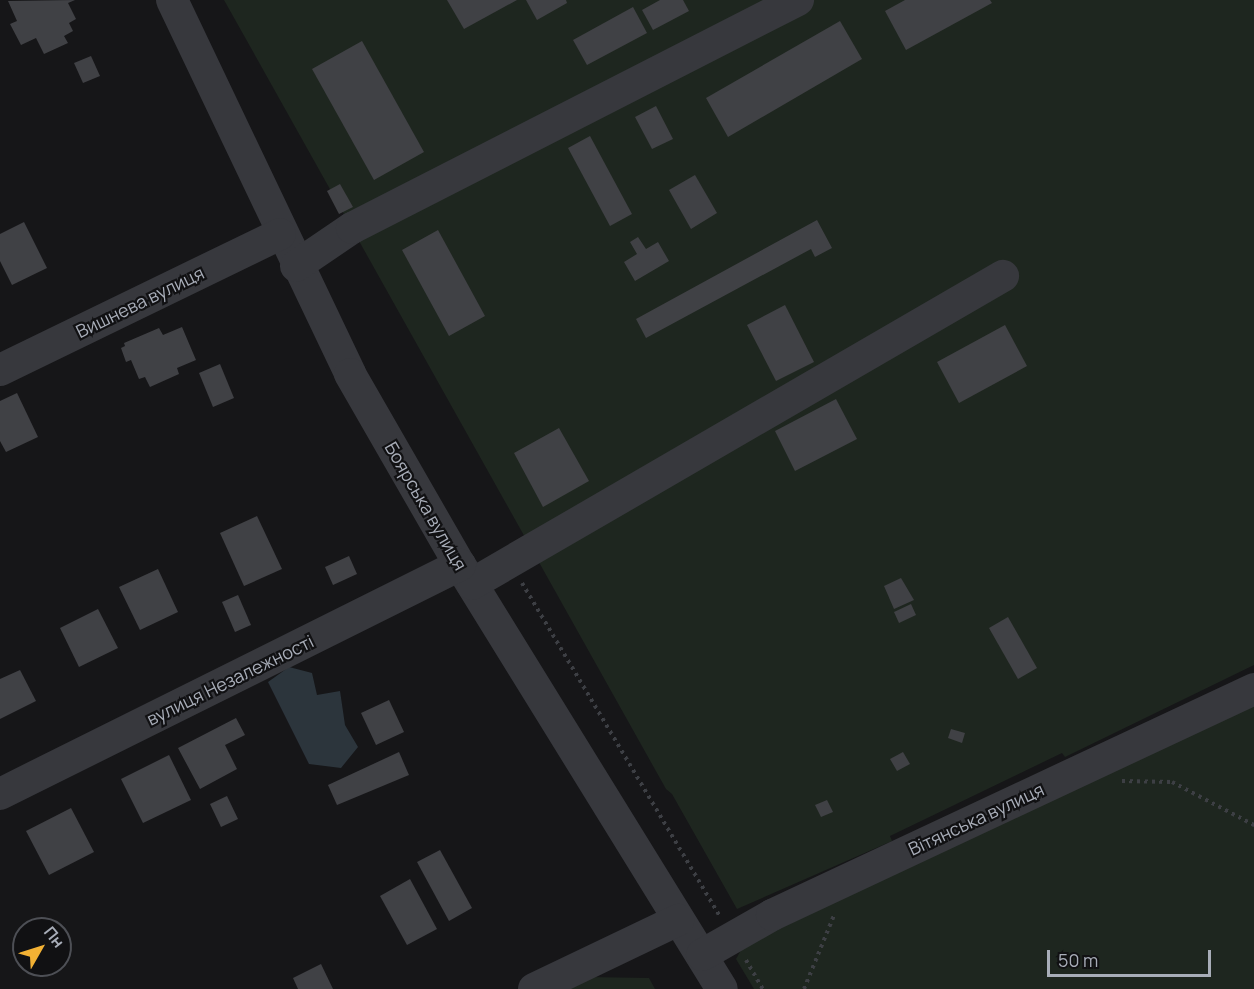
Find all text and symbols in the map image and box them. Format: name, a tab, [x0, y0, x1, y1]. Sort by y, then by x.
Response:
street label: Вишнева вулиця	[72, 262, 208, 342]
street label: Боярська вулиця	[380, 438, 472, 574]
street label: вулиця Незалежності	[143, 630, 317, 730]
street label: Вітянська вулиця	[905, 778, 1047, 860]
north arrow	[12, 917, 72, 977]
text: Пн	[39, 922, 70, 952]
scale bar	[1050, 938, 1214, 976]
text: 50 m	[1058, 948, 1098, 972]

